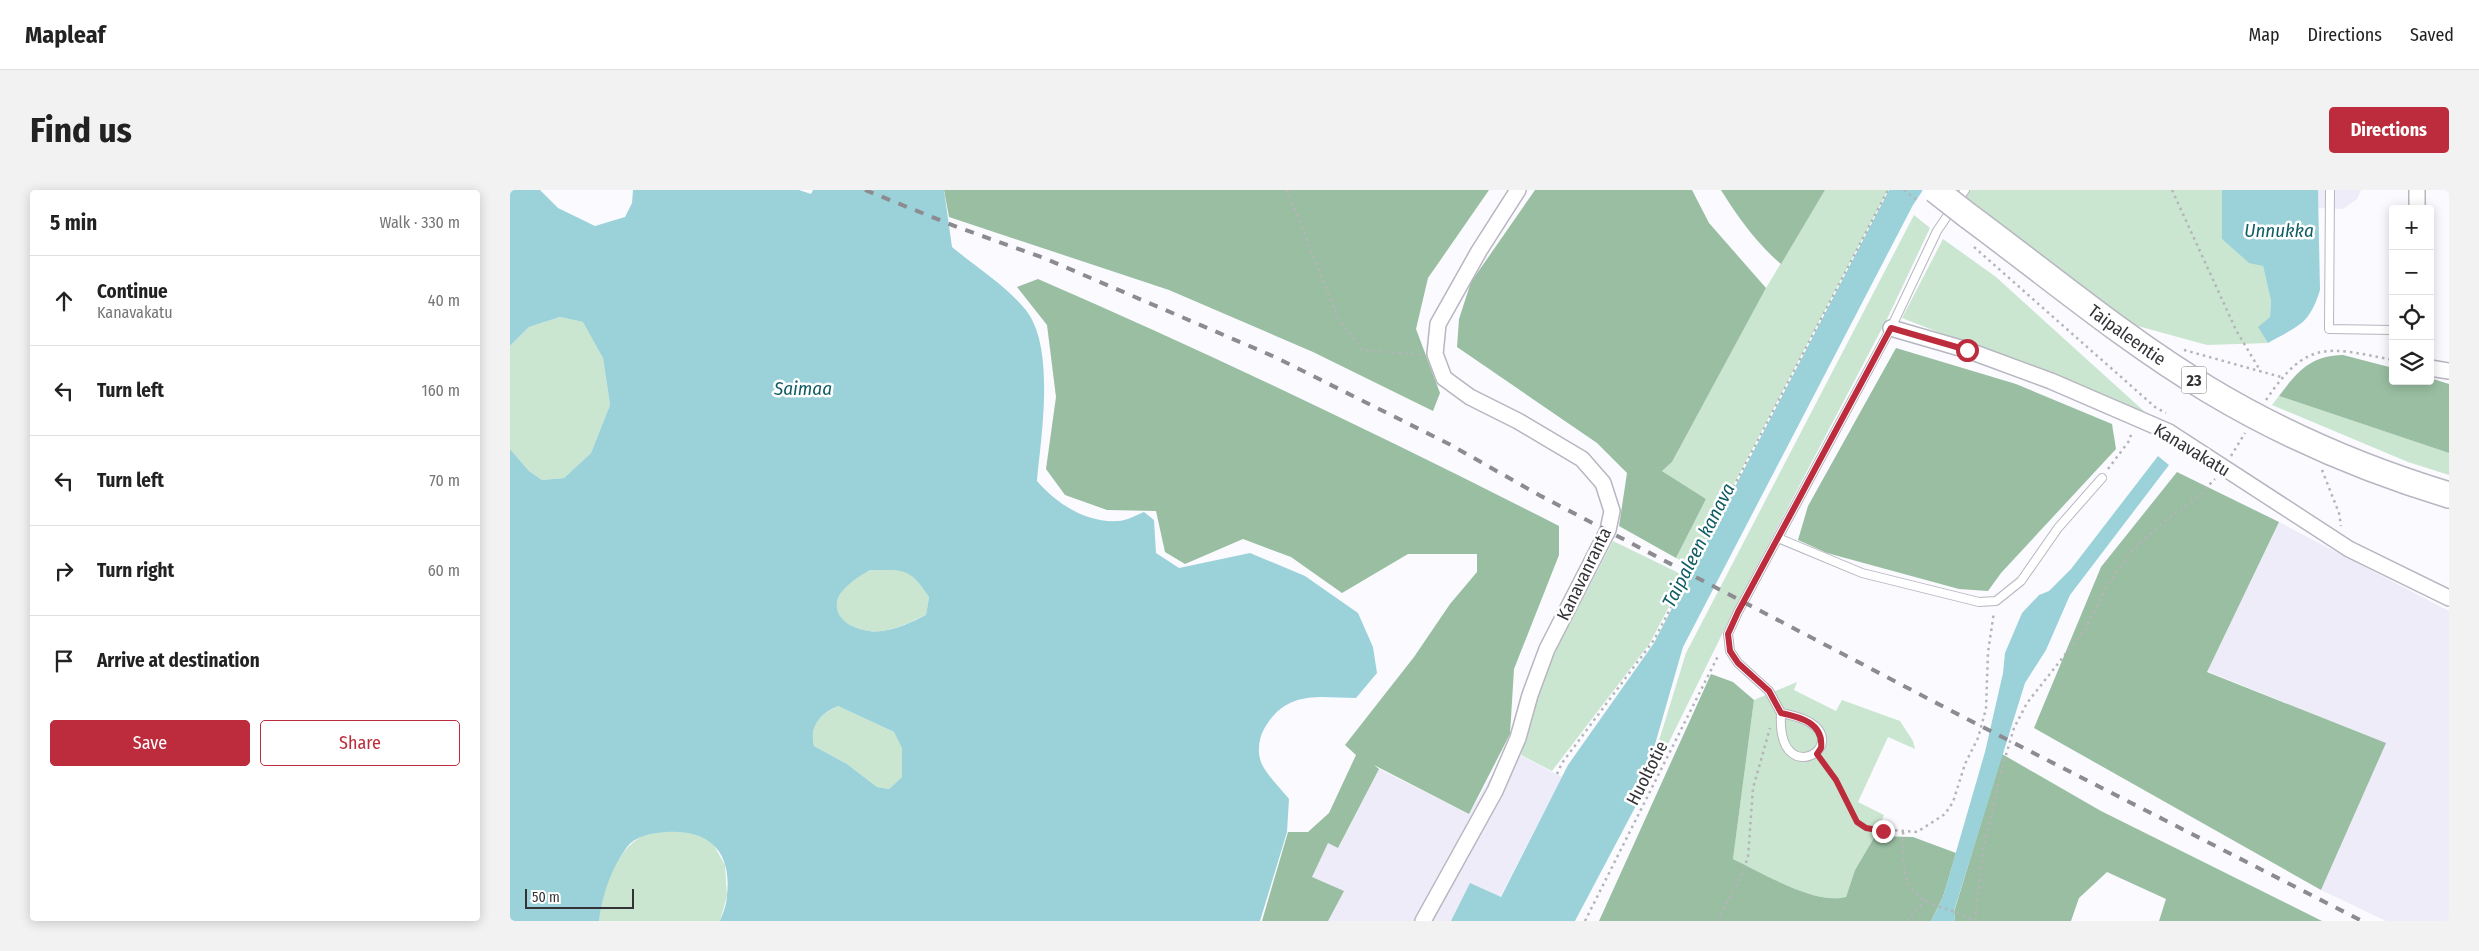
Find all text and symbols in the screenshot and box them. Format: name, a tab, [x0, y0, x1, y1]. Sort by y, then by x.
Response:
text: Mapleaf	[25, 21, 105, 49]
text: Map	[2248, 24, 2280, 46]
text: Directions	[2308, 24, 2382, 46]
text: Saved	[2410, 24, 2454, 46]
button: Directions	[2329, 107, 2449, 153]
text: Find us	[30, 109, 132, 151]
map controls	[2389, 205, 2434, 385]
button: +	[2389, 205, 2434, 250]
text: 5 min	[50, 210, 97, 236]
text: Walk · 330 m	[379, 213, 460, 232]
water label: Unnukka	[2244, 219, 2314, 242]
button: −	[2389, 250, 2434, 295]
text: Continue	[97, 280, 168, 303]
icon: ahead	[50, 287, 78, 315]
text: 40 m	[428, 291, 460, 310]
button: locate	[2389, 295, 2434, 340]
street label: Taipaleentie	[2084, 300, 2170, 370]
text: Kanavakatu	[97, 303, 173, 322]
route start	[1956, 339, 1979, 362]
button: layers	[2389, 340, 2434, 385]
road number: 23	[2182, 366, 2206, 394]
icon: left	[50, 377, 78, 405]
water label: Saimaa	[773, 377, 832, 400]
text: Turn left	[97, 379, 164, 402]
text: 160 m	[421, 381, 460, 400]
street label: Kanavakatu	[2150, 419, 2234, 481]
icon: left	[50, 467, 78, 495]
text: Turn left	[97, 469, 164, 492]
text: 70 m	[429, 471, 460, 490]
water label: Taipaleen kanava	[1657, 479, 1740, 611]
street label: Kanavanranta	[1552, 524, 1616, 624]
icon: right	[50, 557, 78, 585]
text: Turn right	[97, 559, 174, 582]
text: 60 m	[428, 561, 460, 580]
icon: arrive	[50, 647, 78, 675]
text: Arrive at destination	[97, 649, 260, 672]
button: Save	[50, 720, 250, 766]
button: Share	[260, 720, 460, 766]
street label: Huoltotie	[1622, 737, 1672, 809]
route end	[1872, 820, 1895, 843]
scale bar	[525, 886, 634, 909]
text: 50 m	[532, 889, 560, 906]

